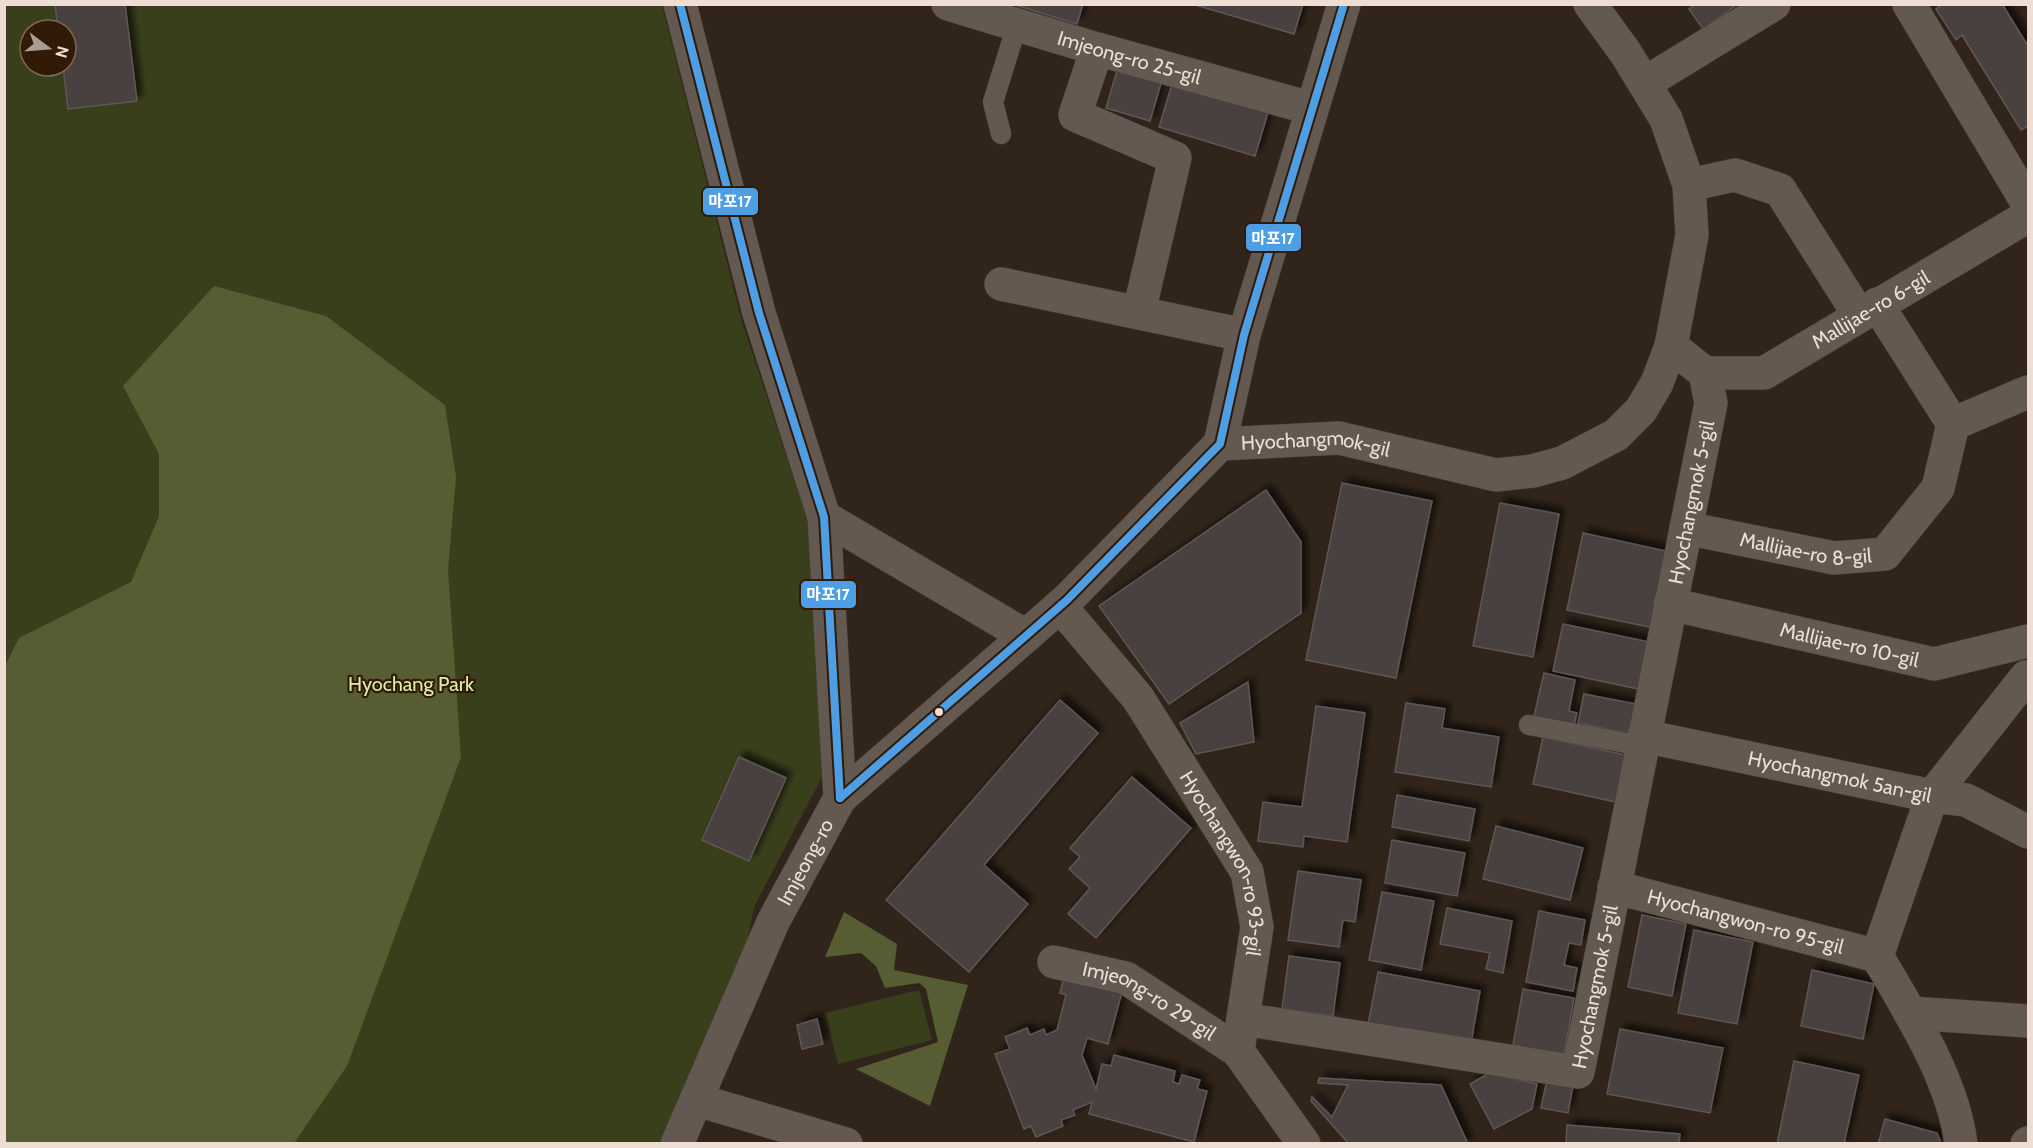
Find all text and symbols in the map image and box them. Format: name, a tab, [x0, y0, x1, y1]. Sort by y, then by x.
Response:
north arrow	[18, 18, 78, 78]
street label: Imjeong-ro 25-gil	[1054, 26, 1204, 89]
text: N	[51, 44, 73, 60]
line badge: 마포17	[702, 187, 759, 216]
text: 마포17	[708, 192, 753, 211]
line badge: 마포17	[1245, 223, 1302, 252]
text: 마포17	[1251, 229, 1296, 248]
street label: Mallijae-ro 6-gil	[1807, 265, 1934, 354]
street label: Hyochangmok 5-gil	[1663, 418, 1719, 586]
street label: Hyochangmok-gil	[1240, 426, 1393, 462]
street label: Mallijae-ro 8-gil	[1738, 527, 1873, 570]
line badge: 마포17	[800, 580, 857, 609]
text: 마포17	[806, 585, 851, 604]
street label: Mallijae-ro 10-gil	[1778, 617, 1922, 672]
park label: Hyochang Park	[348, 672, 474, 696]
unlabelled marker	[933, 706, 945, 718]
street label: Hyochangmok 5an-gil	[1746, 746, 1934, 808]
street label: Hyochangwon-ro 93-gil	[1175, 766, 1269, 958]
street label: Imjeong-ro	[772, 815, 838, 909]
street label: Hyochangwon-ro 95-gil	[1645, 884, 1847, 959]
street label: Hyochangmok 5-gil	[1567, 903, 1623, 1071]
street label: Imjeong-ro 29-gil	[1080, 957, 1220, 1045]

